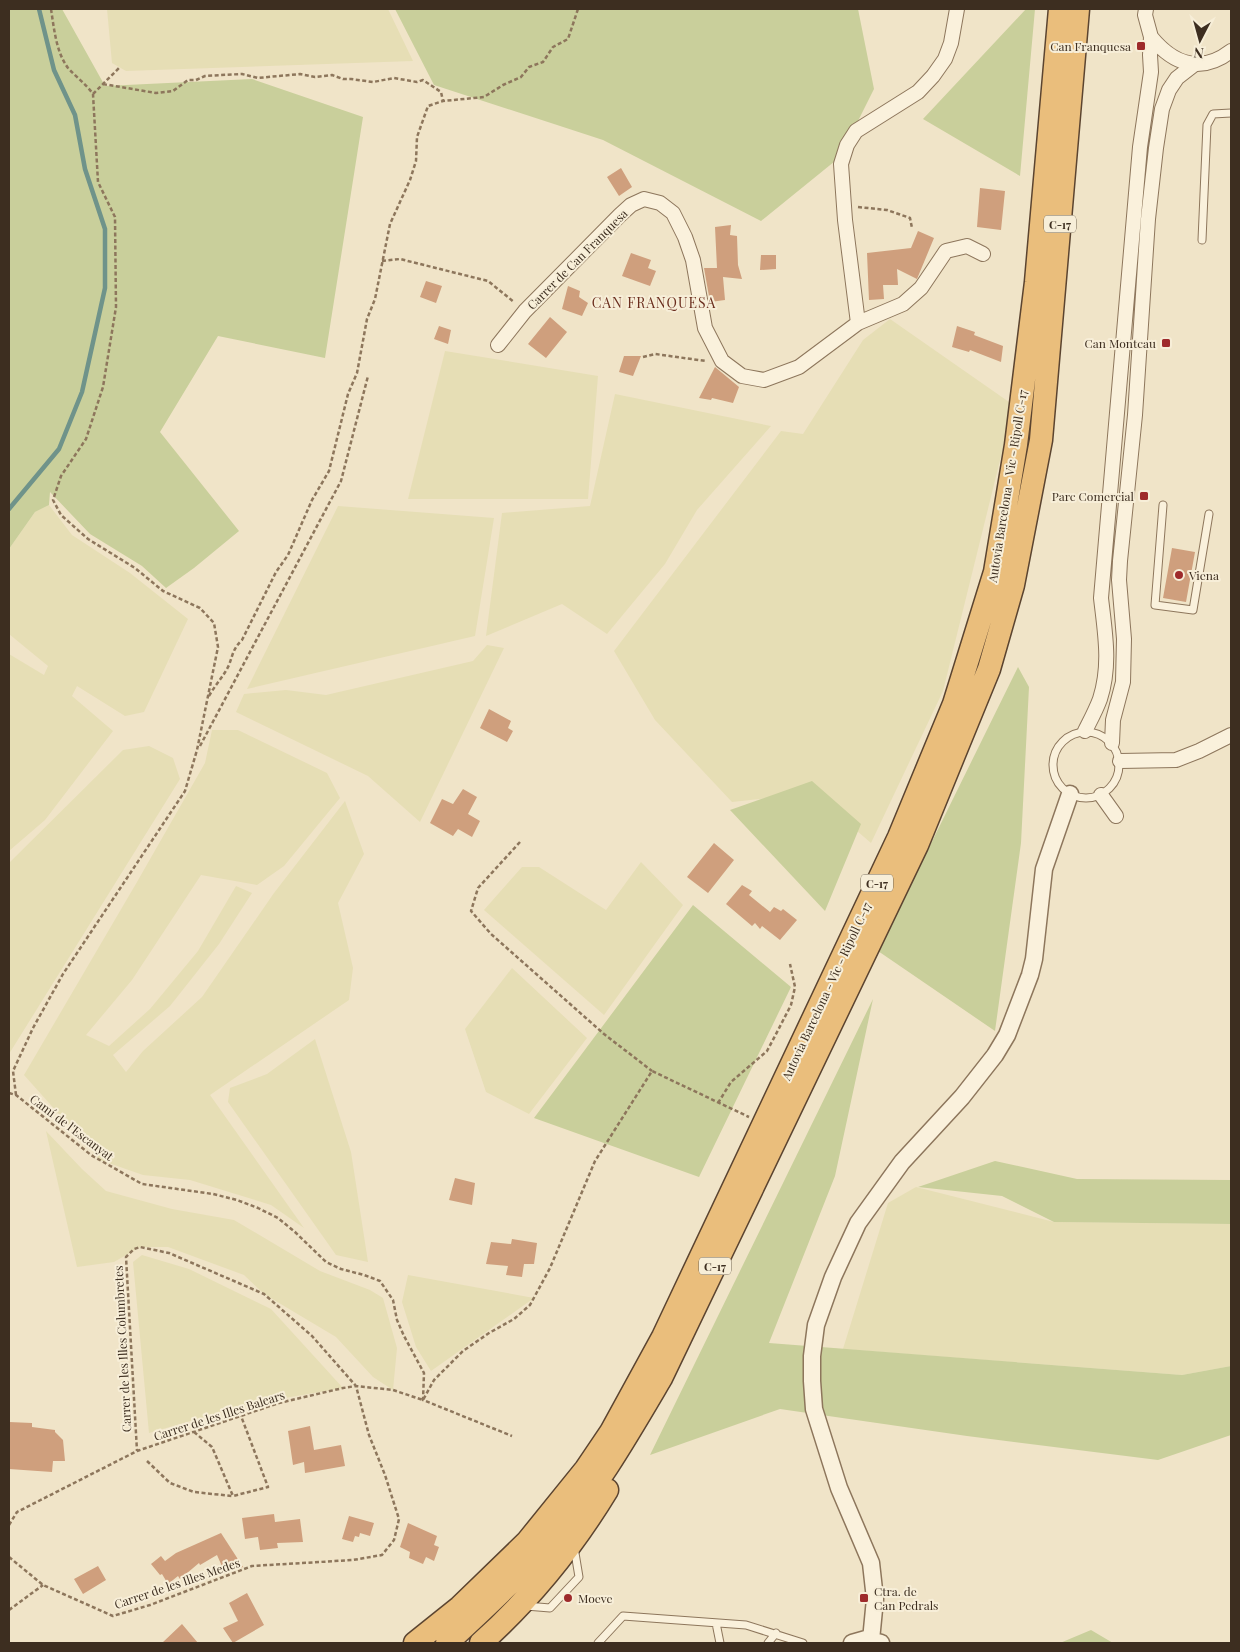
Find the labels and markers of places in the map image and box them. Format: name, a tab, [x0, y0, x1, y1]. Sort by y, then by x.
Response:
place label: Can Franquesa	[1050, 38, 1131, 54]
marker: Can Franquesa	[1135, 40, 1147, 52]
place label: Can Montcau	[1085, 335, 1156, 351]
marker: Can Montcau	[1160, 337, 1172, 349]
place label: Parc Comercial	[1052, 488, 1135, 504]
marker: Parc Comercial	[1138, 490, 1150, 502]
place label: Viena	[1188, 567, 1219, 583]
marker: Viena	[1173, 569, 1185, 581]
place label: Ctra. de Can Pedrals	[874, 1583, 938, 1613]
place label: Moeve	[578, 1590, 613, 1606]
marker: Moeve	[562, 1592, 574, 1604]
marker: Ctra. de Can Pedrals	[858, 1592, 870, 1604]

